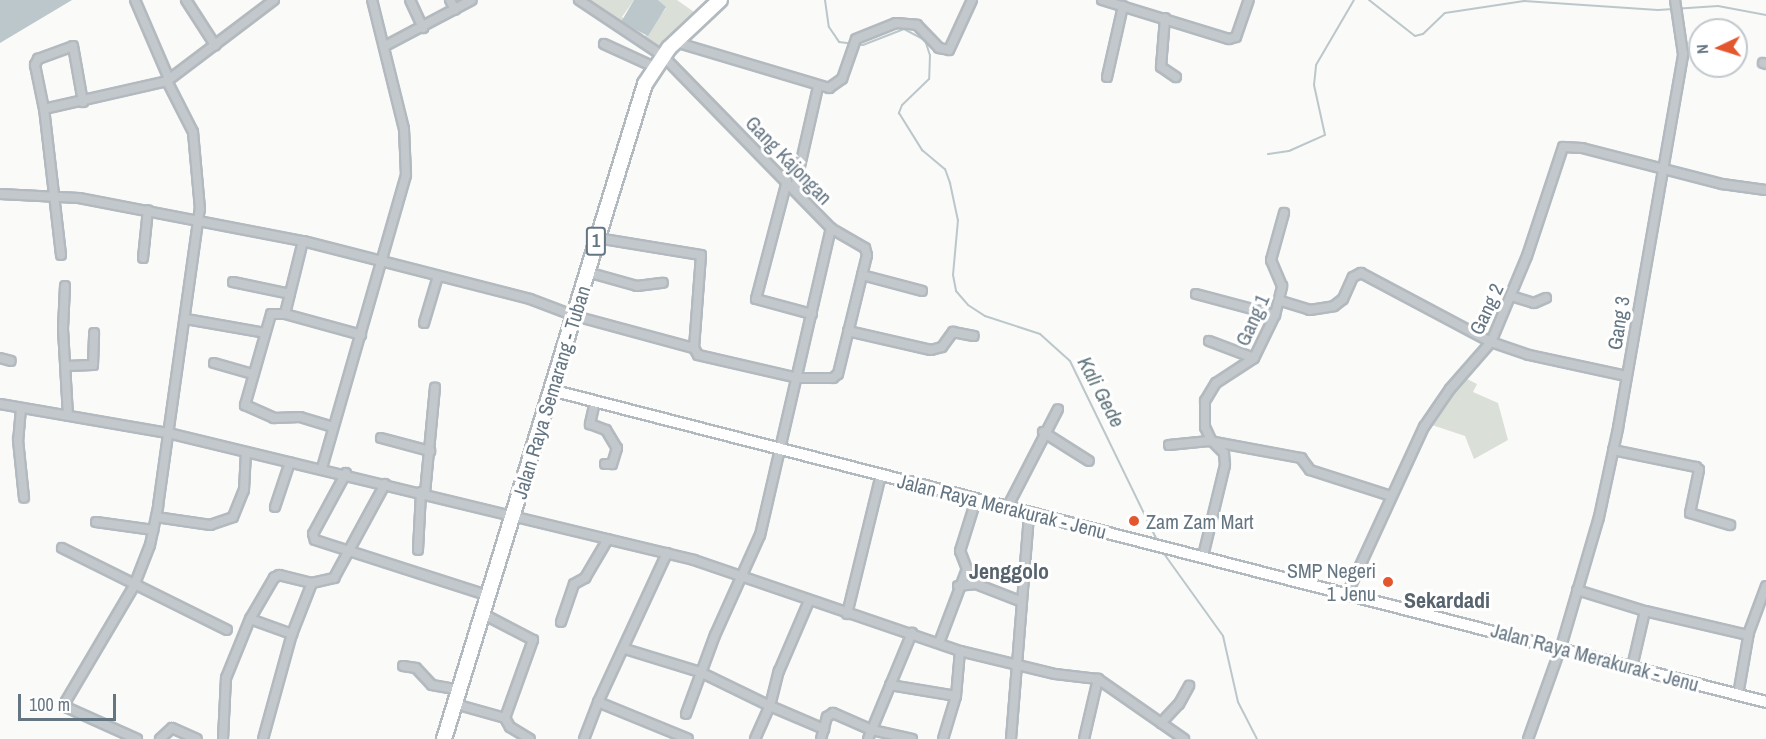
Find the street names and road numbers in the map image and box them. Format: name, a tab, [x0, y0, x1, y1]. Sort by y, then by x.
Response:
street label: Gang Kajongan	[741, 111, 837, 209]
road number: 1	[586, 226, 606, 256]
street label: Gang 2	[1464, 280, 1508, 338]
street label: Jalan Raya Semarang - Tuban	[507, 282, 595, 502]
street label: Gang 1	[1230, 291, 1274, 349]
street label: Gang 3	[1602, 295, 1634, 351]
street label: Jalan Raya Merakurak - Jenu	[895, 468, 1109, 544]
street label: Jalan Raya Merakurak - Jenu	[1488, 618, 1702, 696]

